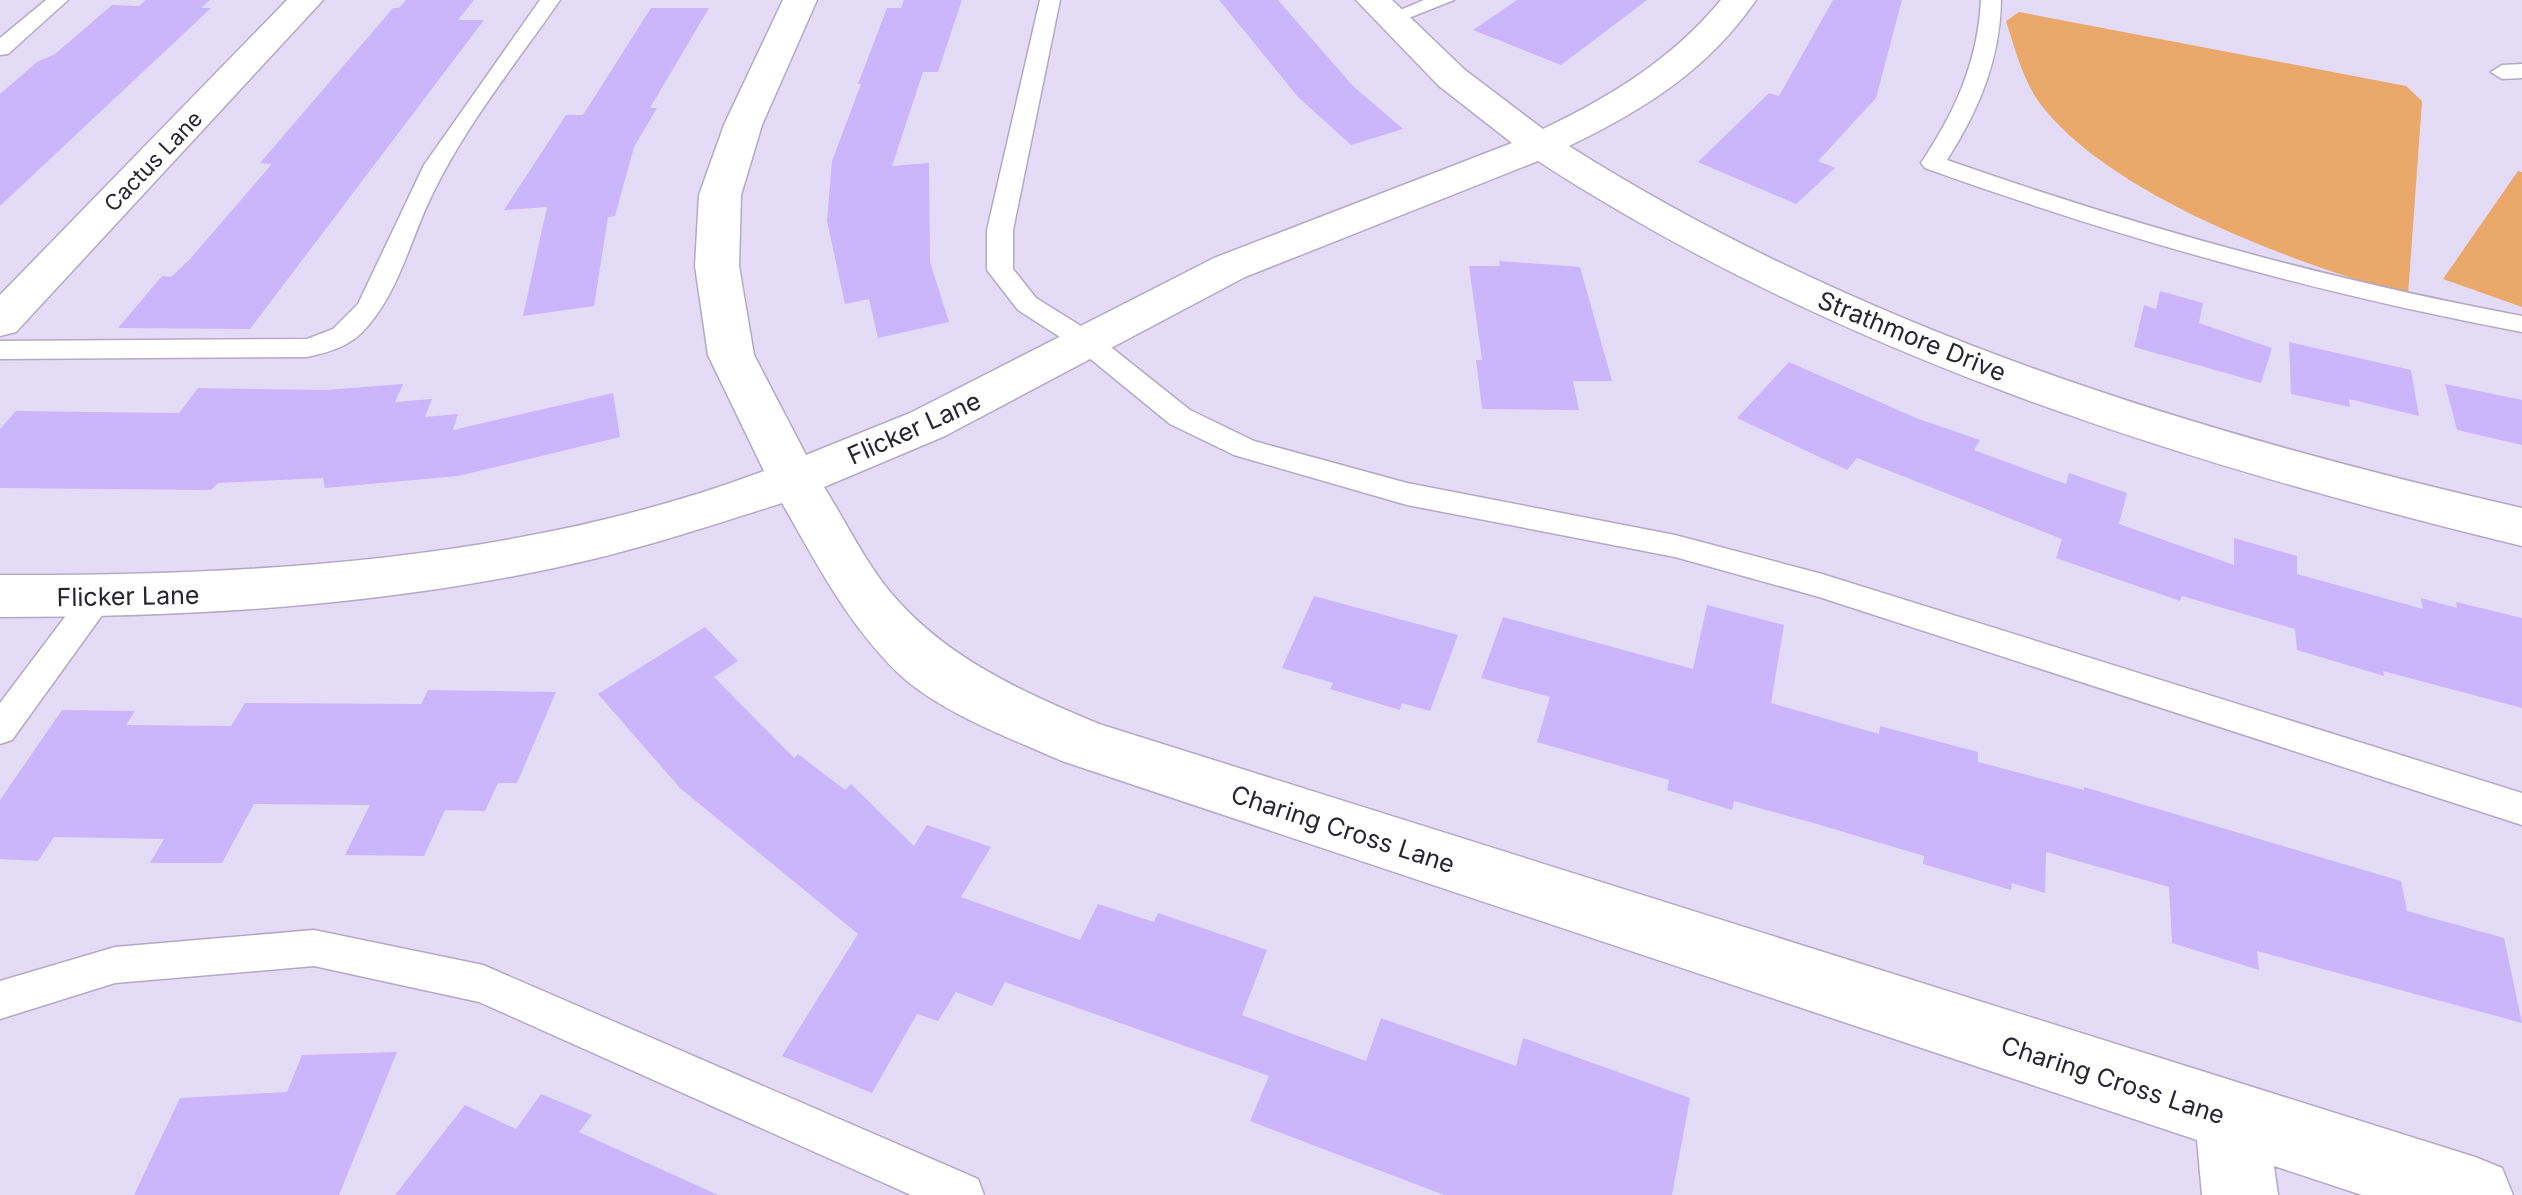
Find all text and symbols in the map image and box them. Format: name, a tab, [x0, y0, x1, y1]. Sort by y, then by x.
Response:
street label: Cactus Lane	[99, 105, 207, 217]
street label: Strathmore Drive	[1814, 285, 2010, 387]
street label: Flicker Lane	[843, 385, 985, 471]
street label: Flicker Lane	[56, 580, 200, 612]
street label: Charing Cross Lane	[1227, 779, 1459, 879]
street label: Charing Cross Lane	[1997, 1030, 2229, 1130]

